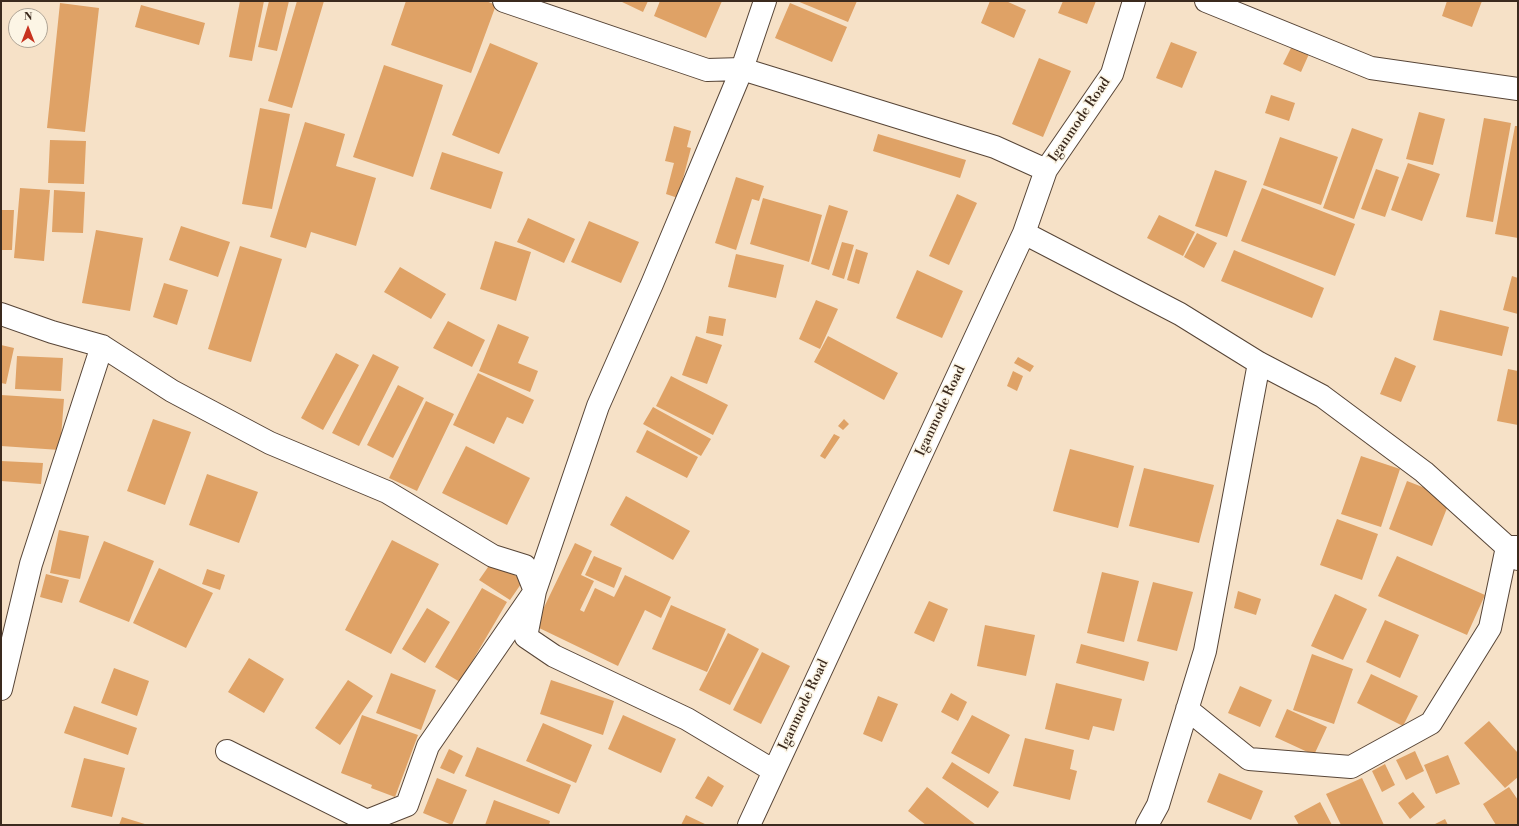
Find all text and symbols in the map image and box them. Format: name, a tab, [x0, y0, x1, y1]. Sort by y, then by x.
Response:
north arrow	[8, 8, 48, 48]
text: N	[24, 10, 32, 24]
street label: Iganmode Road	[1045, 74, 1115, 166]
street label: Iganmode Road	[913, 363, 969, 459]
street label: Iganmode Road	[776, 657, 832, 753]

